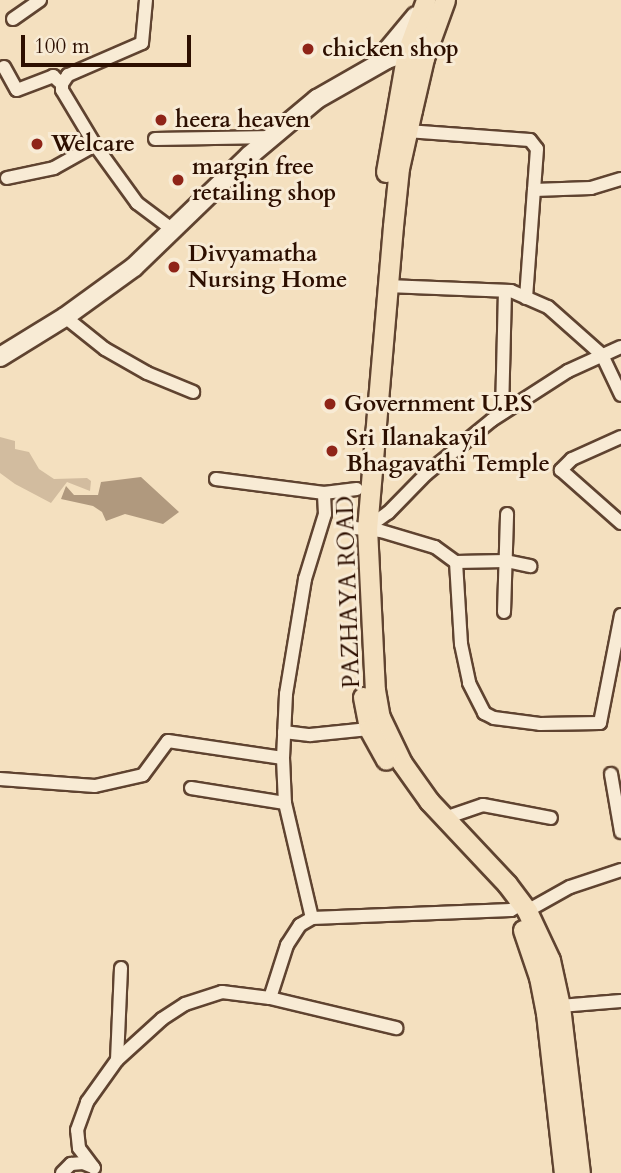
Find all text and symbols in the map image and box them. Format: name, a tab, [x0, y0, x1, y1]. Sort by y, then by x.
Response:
scale bar	[24, 21, 194, 65]
text: 100 m	[34, 32, 90, 61]
place label: chicken shop	[322, 35, 459, 63]
marker: chicken shop	[300, 41, 316, 57]
place label: heera heaven	[175, 106, 310, 134]
marker: heera heaven	[153, 112, 169, 128]
place label: Welcare	[51, 130, 135, 158]
marker: Welcare	[29, 136, 45, 152]
place label: margin free retailing shop	[192, 153, 336, 207]
marker: margin free retailing shop	[170, 172, 186, 188]
place label: Divyamatha Nursing Home	[188, 240, 347, 294]
marker: Divyamatha Nursing Home	[166, 259, 182, 275]
place label: Government U.P.S	[344, 390, 532, 418]
marker: Government U.P.S	[322, 396, 338, 412]
place label: Sri Ilanakayil Bhagavathi Temple	[346, 424, 550, 478]
marker: Sri Ilanakayil Bhagavathi Temple	[324, 443, 340, 459]
street label: PAZHAYA ROAD	[332, 495, 366, 689]

